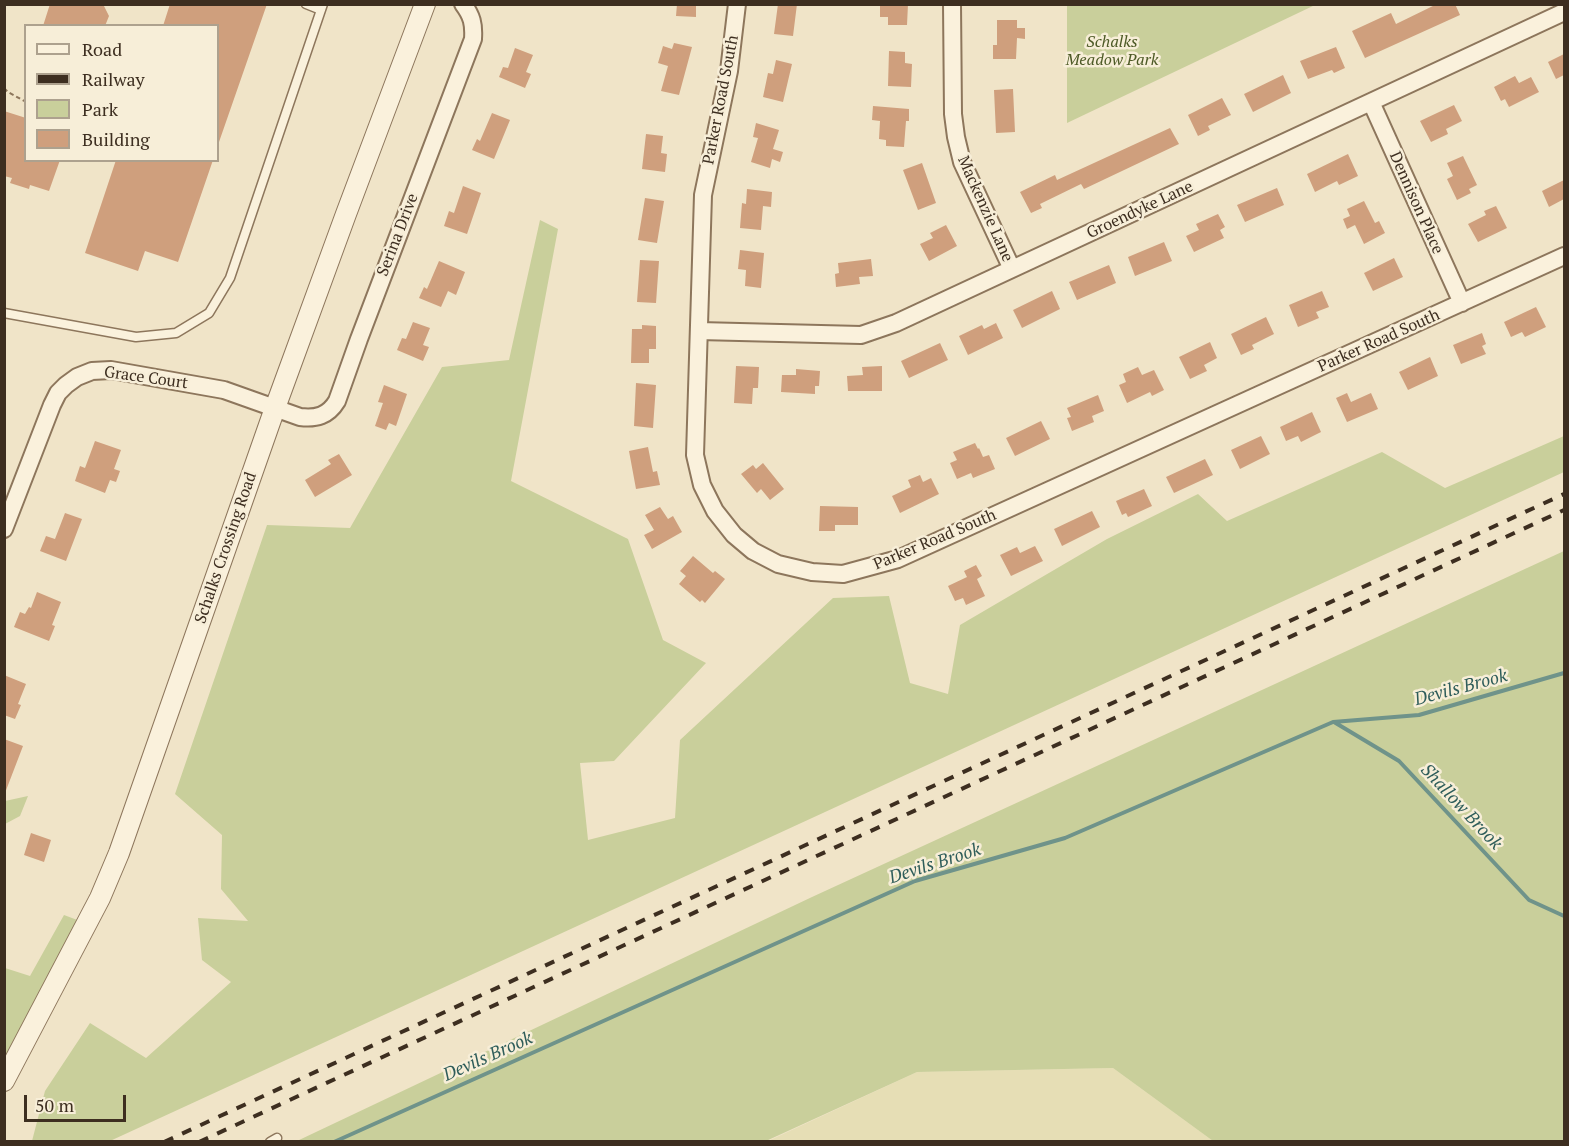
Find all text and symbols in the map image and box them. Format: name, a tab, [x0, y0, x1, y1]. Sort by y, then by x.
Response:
legend	[24, 24, 219, 162]
park label: Schalks Meadow Park	[1066, 32, 1158, 70]
street label: Parker Road South	[699, 34, 743, 166]
text: Road	[82, 37, 122, 61]
text: Railway	[82, 67, 145, 91]
text: Park	[82, 97, 118, 121]
text: Building	[82, 127, 150, 151]
street label: Dennison Place	[1385, 149, 1447, 257]
street label: Mackenzie Lane	[953, 153, 1017, 265]
street label: Groendyke Lane	[1084, 177, 1196, 243]
street label: Serina Drive	[373, 191, 423, 279]
street label: Parker Road South	[1315, 306, 1443, 376]
street label: Grace Court	[103, 363, 189, 393]
street label: Schalks Crossing Road	[191, 470, 261, 626]
street label: Parker Road South	[871, 505, 999, 575]
water label: Devils Brook	[1412, 665, 1510, 711]
water label: Shallow Brook	[1416, 760, 1506, 854]
water label: Devils Brook	[886, 839, 984, 889]
water label: Devils Brook	[440, 1028, 536, 1086]
scale bar	[27, 1083, 129, 1121]
text: 50 m	[35, 1093, 74, 1117]

